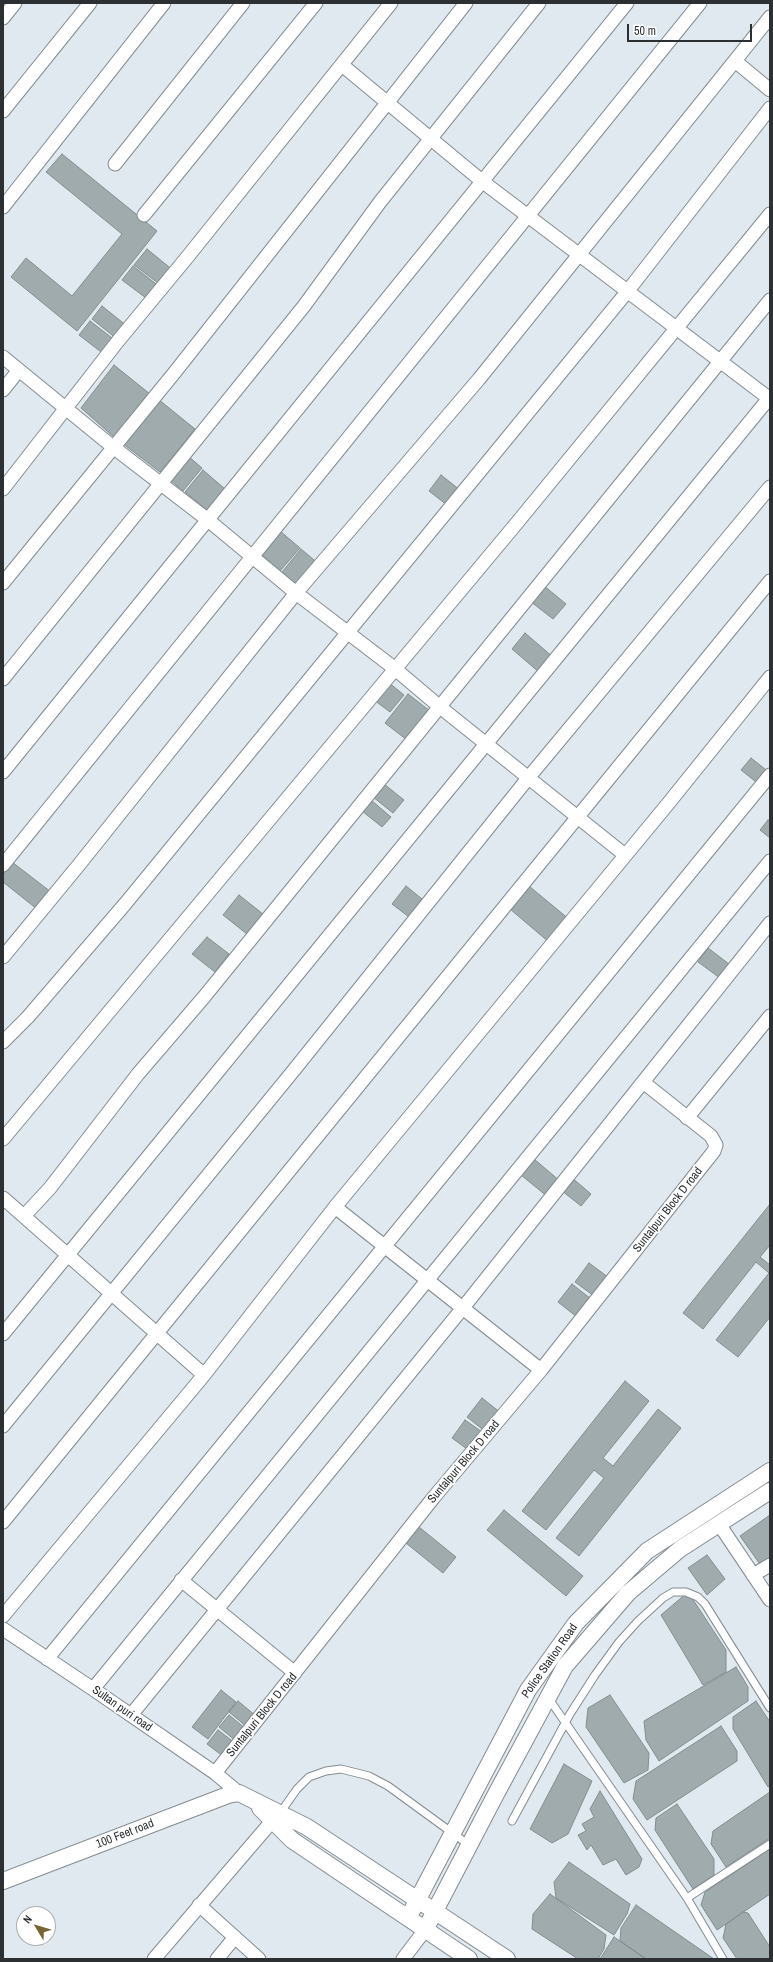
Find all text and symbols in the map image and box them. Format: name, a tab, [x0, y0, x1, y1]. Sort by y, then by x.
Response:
scale bar	[629, 16, 754, 42]
text: 50 m	[634, 23, 656, 39]
street label: Suntalpuri Block D road	[630, 1165, 706, 1255]
street label: Suntalpuri Block D road	[425, 1418, 503, 1506]
street label: Police Station Road	[519, 1621, 581, 1701]
street label: Suntalpuri Block D road	[224, 1670, 300, 1760]
street label: Sultan puri road	[89, 1683, 155, 1735]
street label: 100 Feet road	[94, 1816, 156, 1852]
north arrow	[16, 1906, 56, 1946]
text: N	[20, 1912, 35, 1926]

